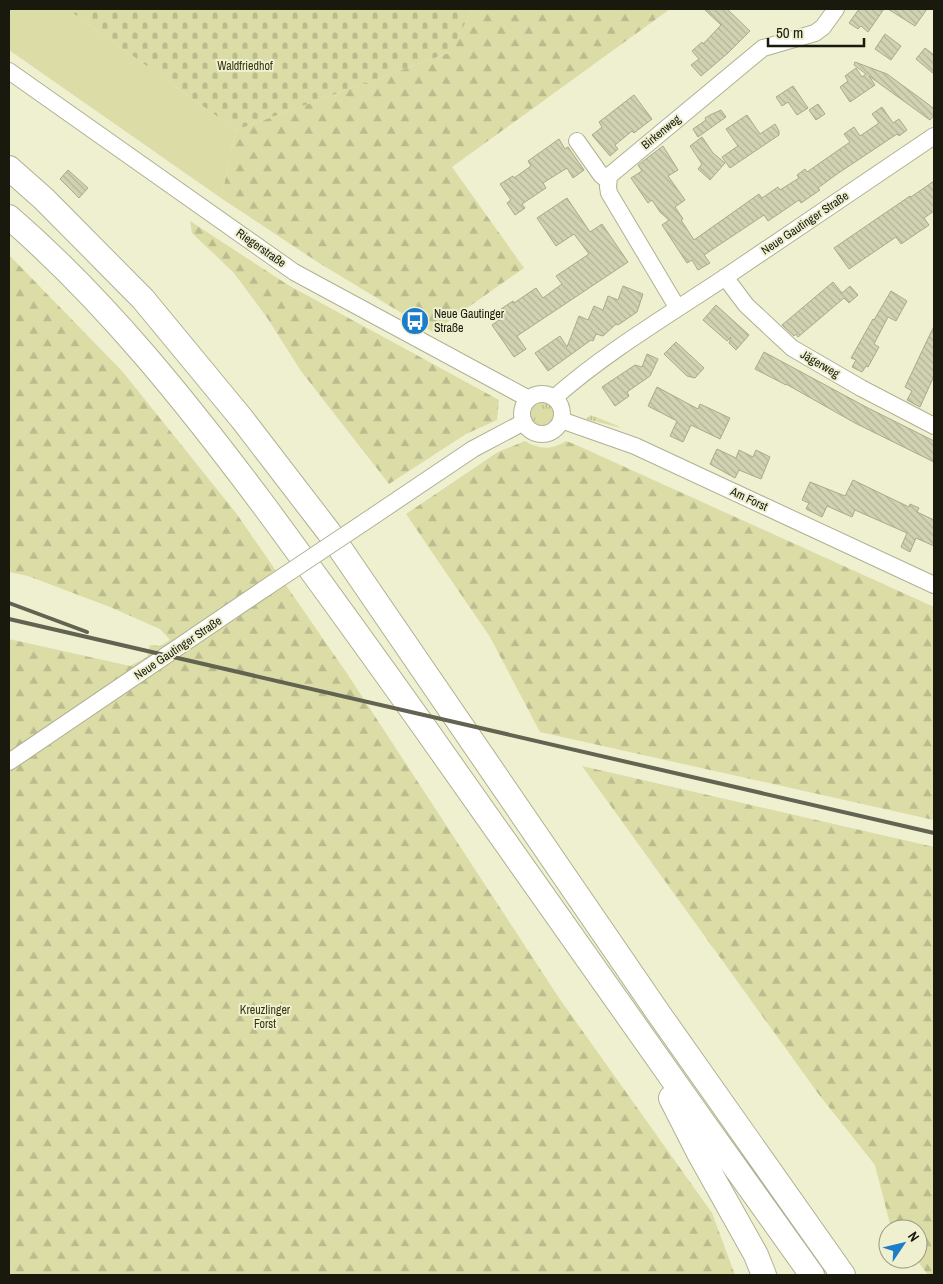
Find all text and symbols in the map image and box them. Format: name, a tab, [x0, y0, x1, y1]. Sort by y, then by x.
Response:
scale bar	[768, 15, 864, 47]
text: 50 m	[776, 22, 803, 43]
park label: Waldfriedhof	[217, 58, 273, 74]
street label: Birkenweg	[638, 111, 685, 153]
street label: Neue Gautinger Straße	[758, 188, 852, 258]
street label: Riegerstraße	[233, 225, 289, 271]
bus stop icon: Neue Gautinger Straße	[400, 306, 430, 336]
place label: Neue Gautinger Straße	[434, 306, 505, 336]
street label: Jägerweg	[798, 346, 843, 382]
street label: Am Forst	[727, 483, 770, 515]
street label: Neue Gautinger Straße	[131, 613, 225, 683]
park label: Kreuzlinger Forst	[240, 1002, 291, 1032]
north arrow	[878, 1219, 928, 1269]
text: N	[904, 1228, 923, 1245]

